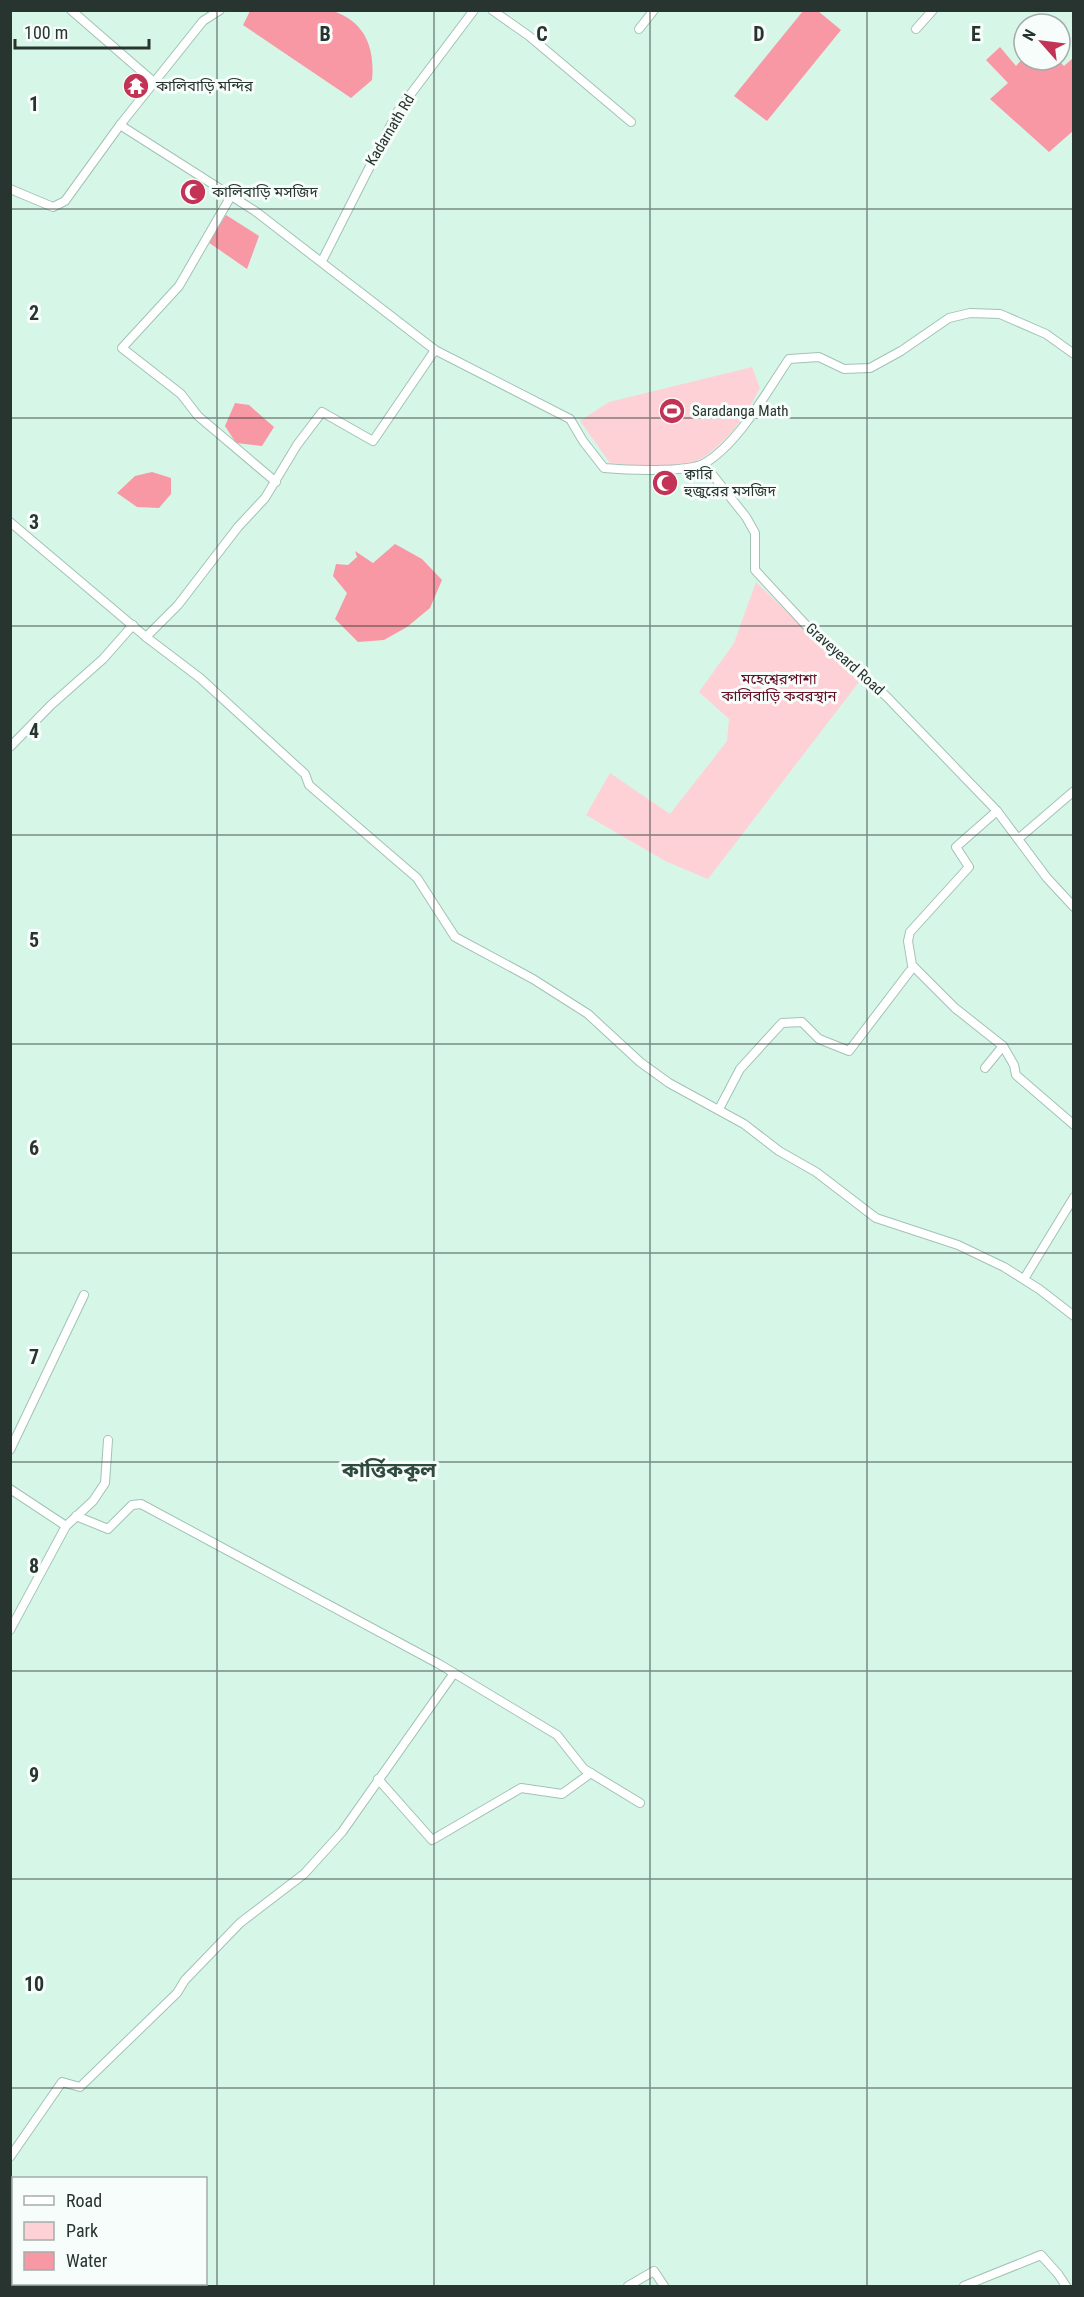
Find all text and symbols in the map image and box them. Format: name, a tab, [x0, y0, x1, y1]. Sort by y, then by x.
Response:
scale bar	[15, 12, 148, 50]
north arrow	[1012, 12, 1072, 72]
text: 100 m	[24, 22, 68, 43]
text: B	[319, 22, 331, 46]
text: C	[536, 22, 548, 46]
text: D	[753, 22, 765, 46]
text: E	[971, 22, 981, 46]
text: N	[1019, 26, 1040, 44]
temple icon: কালিবাড়ি মন্দির	[121, 71, 151, 101]
place label: কালিবাড়ি মন্দির	[155, 77, 254, 95]
street label: Kadarnath Rd	[362, 91, 418, 169]
text: 1	[29, 92, 39, 116]
mosque icon: কালিবাড়ি মসজিদ	[178, 177, 208, 207]
place label: কালিবাড়ি মসজিদ	[211, 183, 319, 201]
text: 2	[29, 301, 39, 325]
sports icon: Saradanga Math	[657, 396, 687, 426]
place label: Saradanga Math	[692, 402, 789, 420]
place label: ক্বারি হুজুরের মসজিদ	[683, 465, 776, 500]
mosque icon: ক্বারি হুজুরের মসজিদ	[650, 468, 680, 498]
text: 3	[29, 510, 39, 534]
street label: Graveyeard Road	[802, 619, 888, 699]
park label: মহেশ্বেরপাশা কালিবাড়ি কবরস্থান	[720, 670, 838, 705]
text: 4	[29, 719, 39, 743]
text: 5	[29, 928, 39, 952]
text: 6	[29, 1136, 39, 1160]
text: 7	[29, 1345, 39, 1369]
district label: কার্ত্তিককূল	[341, 1458, 437, 1482]
text: 8	[29, 1554, 39, 1578]
text: 9	[29, 1763, 39, 1787]
text: 10	[24, 1972, 44, 1996]
legend	[12, 2177, 207, 2285]
text: Road	[66, 2190, 102, 2211]
text: Park	[66, 2220, 98, 2241]
text: Water	[66, 2250, 108, 2271]

